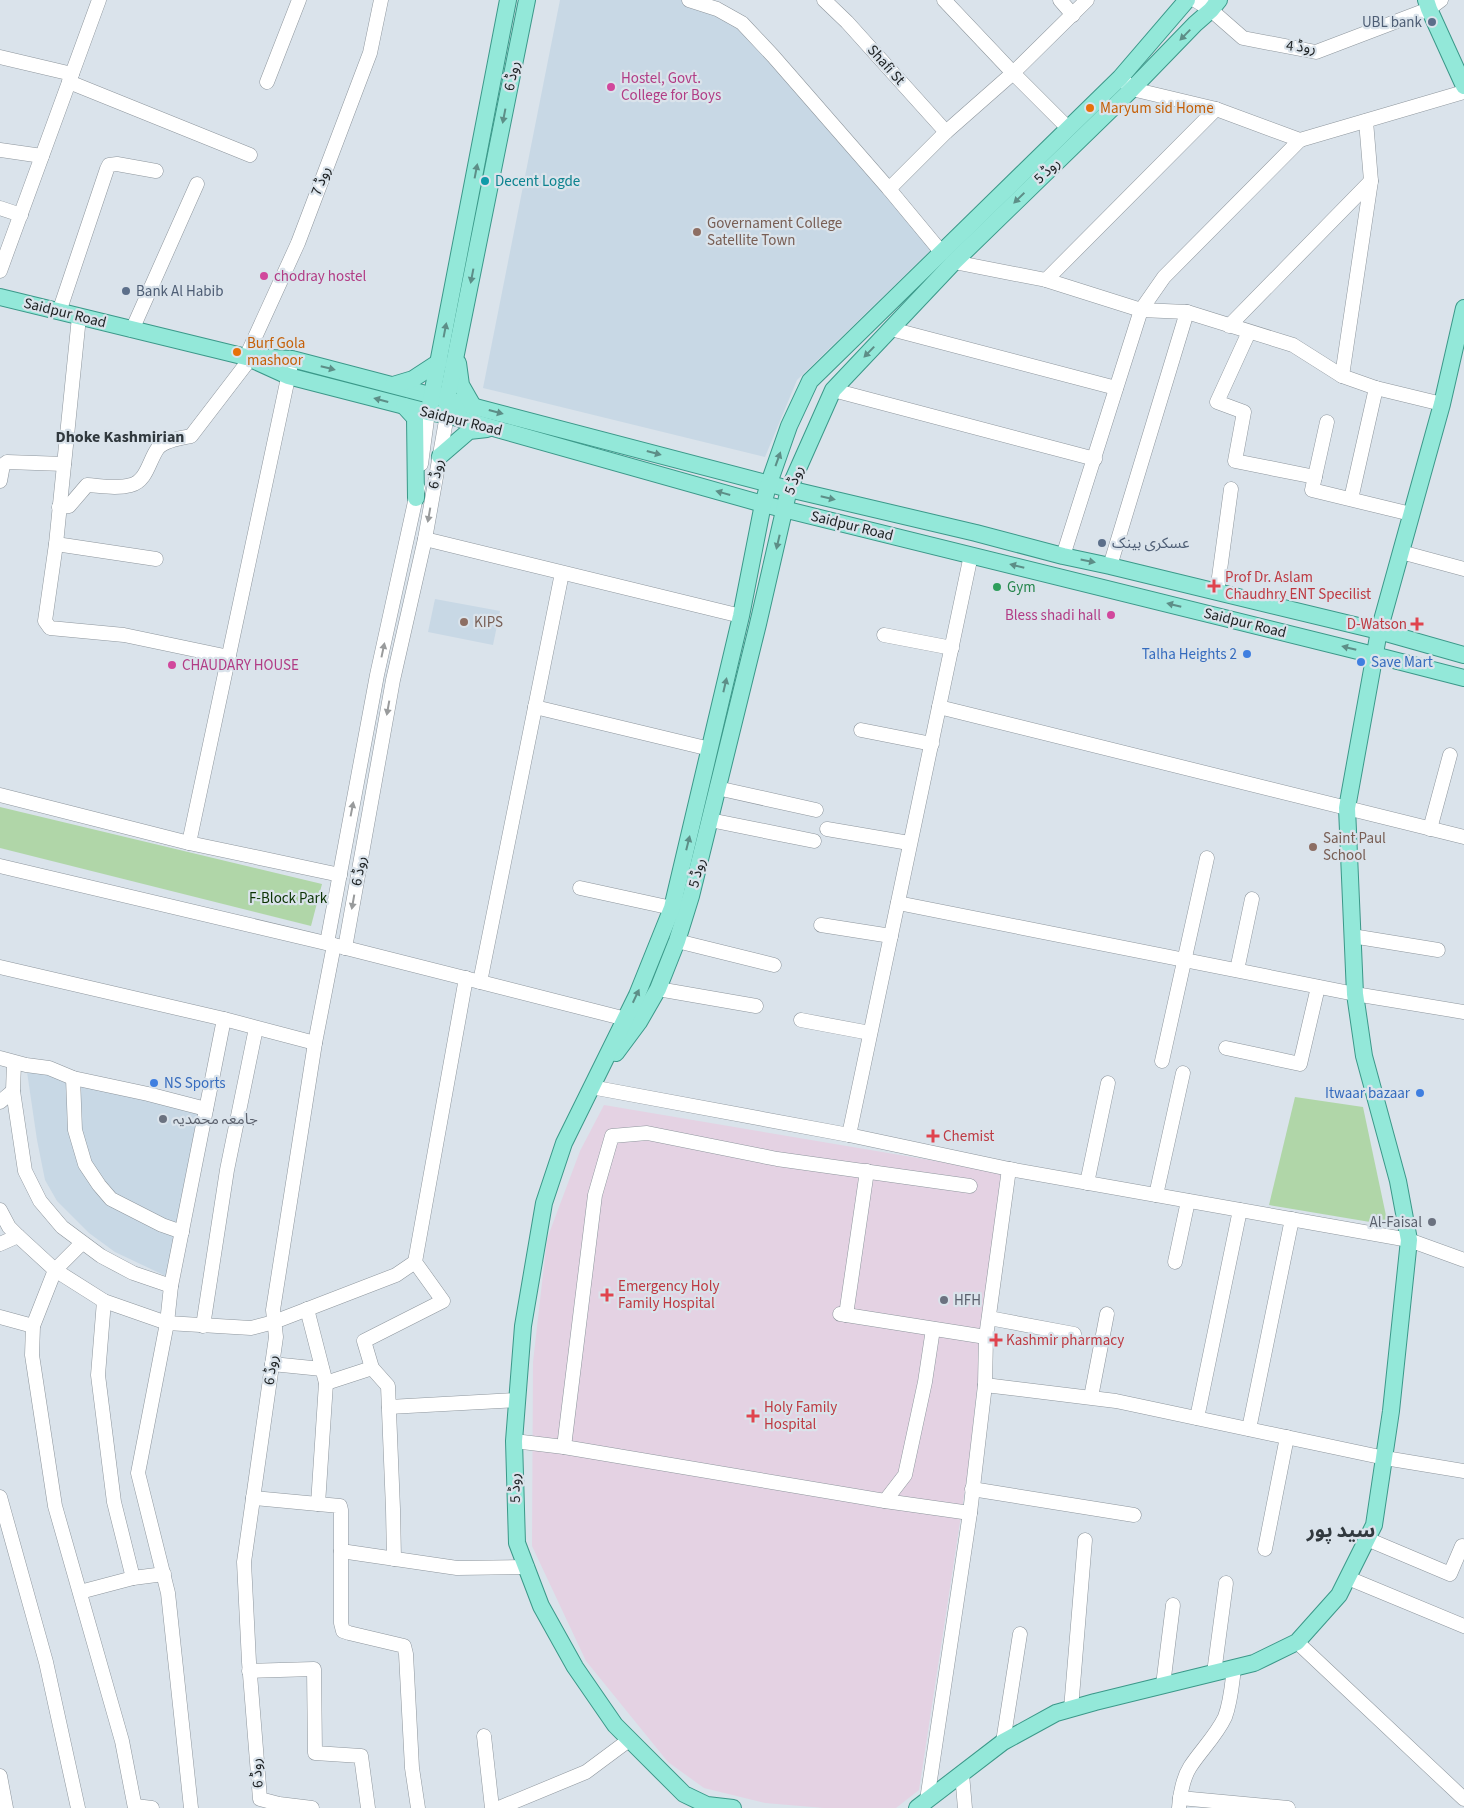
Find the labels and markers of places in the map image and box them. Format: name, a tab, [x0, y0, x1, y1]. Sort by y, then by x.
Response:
place label: UBL bank	[1362, 12, 1423, 33]
marker: UBL bank	[1426, 16, 1438, 28]
place label: Hostel, Govt. College for Boys	[621, 68, 721, 106]
marker: Hostel, Govt. College for Boys	[605, 81, 617, 93]
place label: Maryum sid Home	[1100, 98, 1214, 119]
marker: Maryum sid Home	[1084, 102, 1096, 114]
place label: Decent Logde	[495, 171, 580, 192]
marker: Decent Logde	[479, 175, 491, 187]
place label: Governament College Satellite Town	[707, 213, 842, 251]
marker: Governament College Satellite Town	[691, 226, 703, 238]
place label: chodray hostel	[274, 266, 366, 287]
marker: chodray hostel	[258, 270, 270, 282]
place label: Bank Al Habib	[136, 281, 224, 302]
marker: Bank Al Habib	[120, 285, 132, 297]
place label: Burf Gola mashoor	[247, 333, 305, 371]
marker: Burf Gola mashoor	[231, 346, 243, 358]
place label: عسکری بینک	[1112, 533, 1190, 554]
marker: عسکری بینک	[1096, 537, 1108, 549]
place label: Prof Dr. Aslam Chaudhry ENT Specilist	[1225, 567, 1371, 605]
place label: Gym	[1007, 577, 1036, 598]
marker: Prof Dr. Aslam Chaudhry ENT Specilist	[1207, 579, 1221, 593]
marker: Gym	[991, 581, 1003, 593]
place label: Bless shadi hall	[1005, 605, 1101, 626]
marker: Bless shadi hall	[1105, 609, 1117, 621]
place label: KIPS	[474, 612, 503, 633]
place label: D-Watson	[1347, 614, 1407, 635]
marker: KIPS	[458, 616, 470, 628]
marker: D-Watson	[1411, 618, 1423, 630]
place label: Talha Heights 2	[1142, 644, 1237, 665]
marker: Talha Heights 2	[1241, 648, 1253, 660]
place label: Save Mart	[1371, 652, 1433, 673]
place label: CHAUDARY HOUSE	[182, 655, 299, 676]
marker: Save Mart	[1355, 656, 1367, 668]
marker: CHAUDARY HOUSE	[166, 659, 178, 671]
place label: Saint Paul School	[1323, 828, 1386, 866]
marker: Saint Paul School	[1307, 841, 1319, 853]
place label: NS Sports	[164, 1073, 226, 1094]
marker: NS Sports	[148, 1077, 160, 1089]
place label: Itwaar bazaar	[1325, 1083, 1411, 1104]
marker: Itwaar bazaar	[1414, 1087, 1426, 1099]
place label: جامعہ محمدیہ	[173, 1109, 258, 1130]
marker: جامعہ محمدیہ	[157, 1113, 169, 1125]
place label: Chemist	[943, 1126, 994, 1147]
marker: Chemist	[927, 1130, 939, 1142]
place label: Al-Faisal	[1370, 1212, 1422, 1233]
marker: Al-Faisal	[1426, 1216, 1438, 1228]
place label: Emergency Holy Family Hospital	[618, 1276, 720, 1314]
marker: Emergency Holy Family Hospital	[600, 1288, 614, 1302]
place label: HFH	[954, 1290, 981, 1311]
marker: HFH	[938, 1294, 950, 1306]
place label: Kashmir pharmacy	[1006, 1330, 1124, 1351]
marker: Kashmir pharmacy	[990, 1334, 1002, 1346]
place label: Holy Family Hospital	[764, 1397, 837, 1435]
marker: Holy Family Hospital	[746, 1409, 760, 1423]

